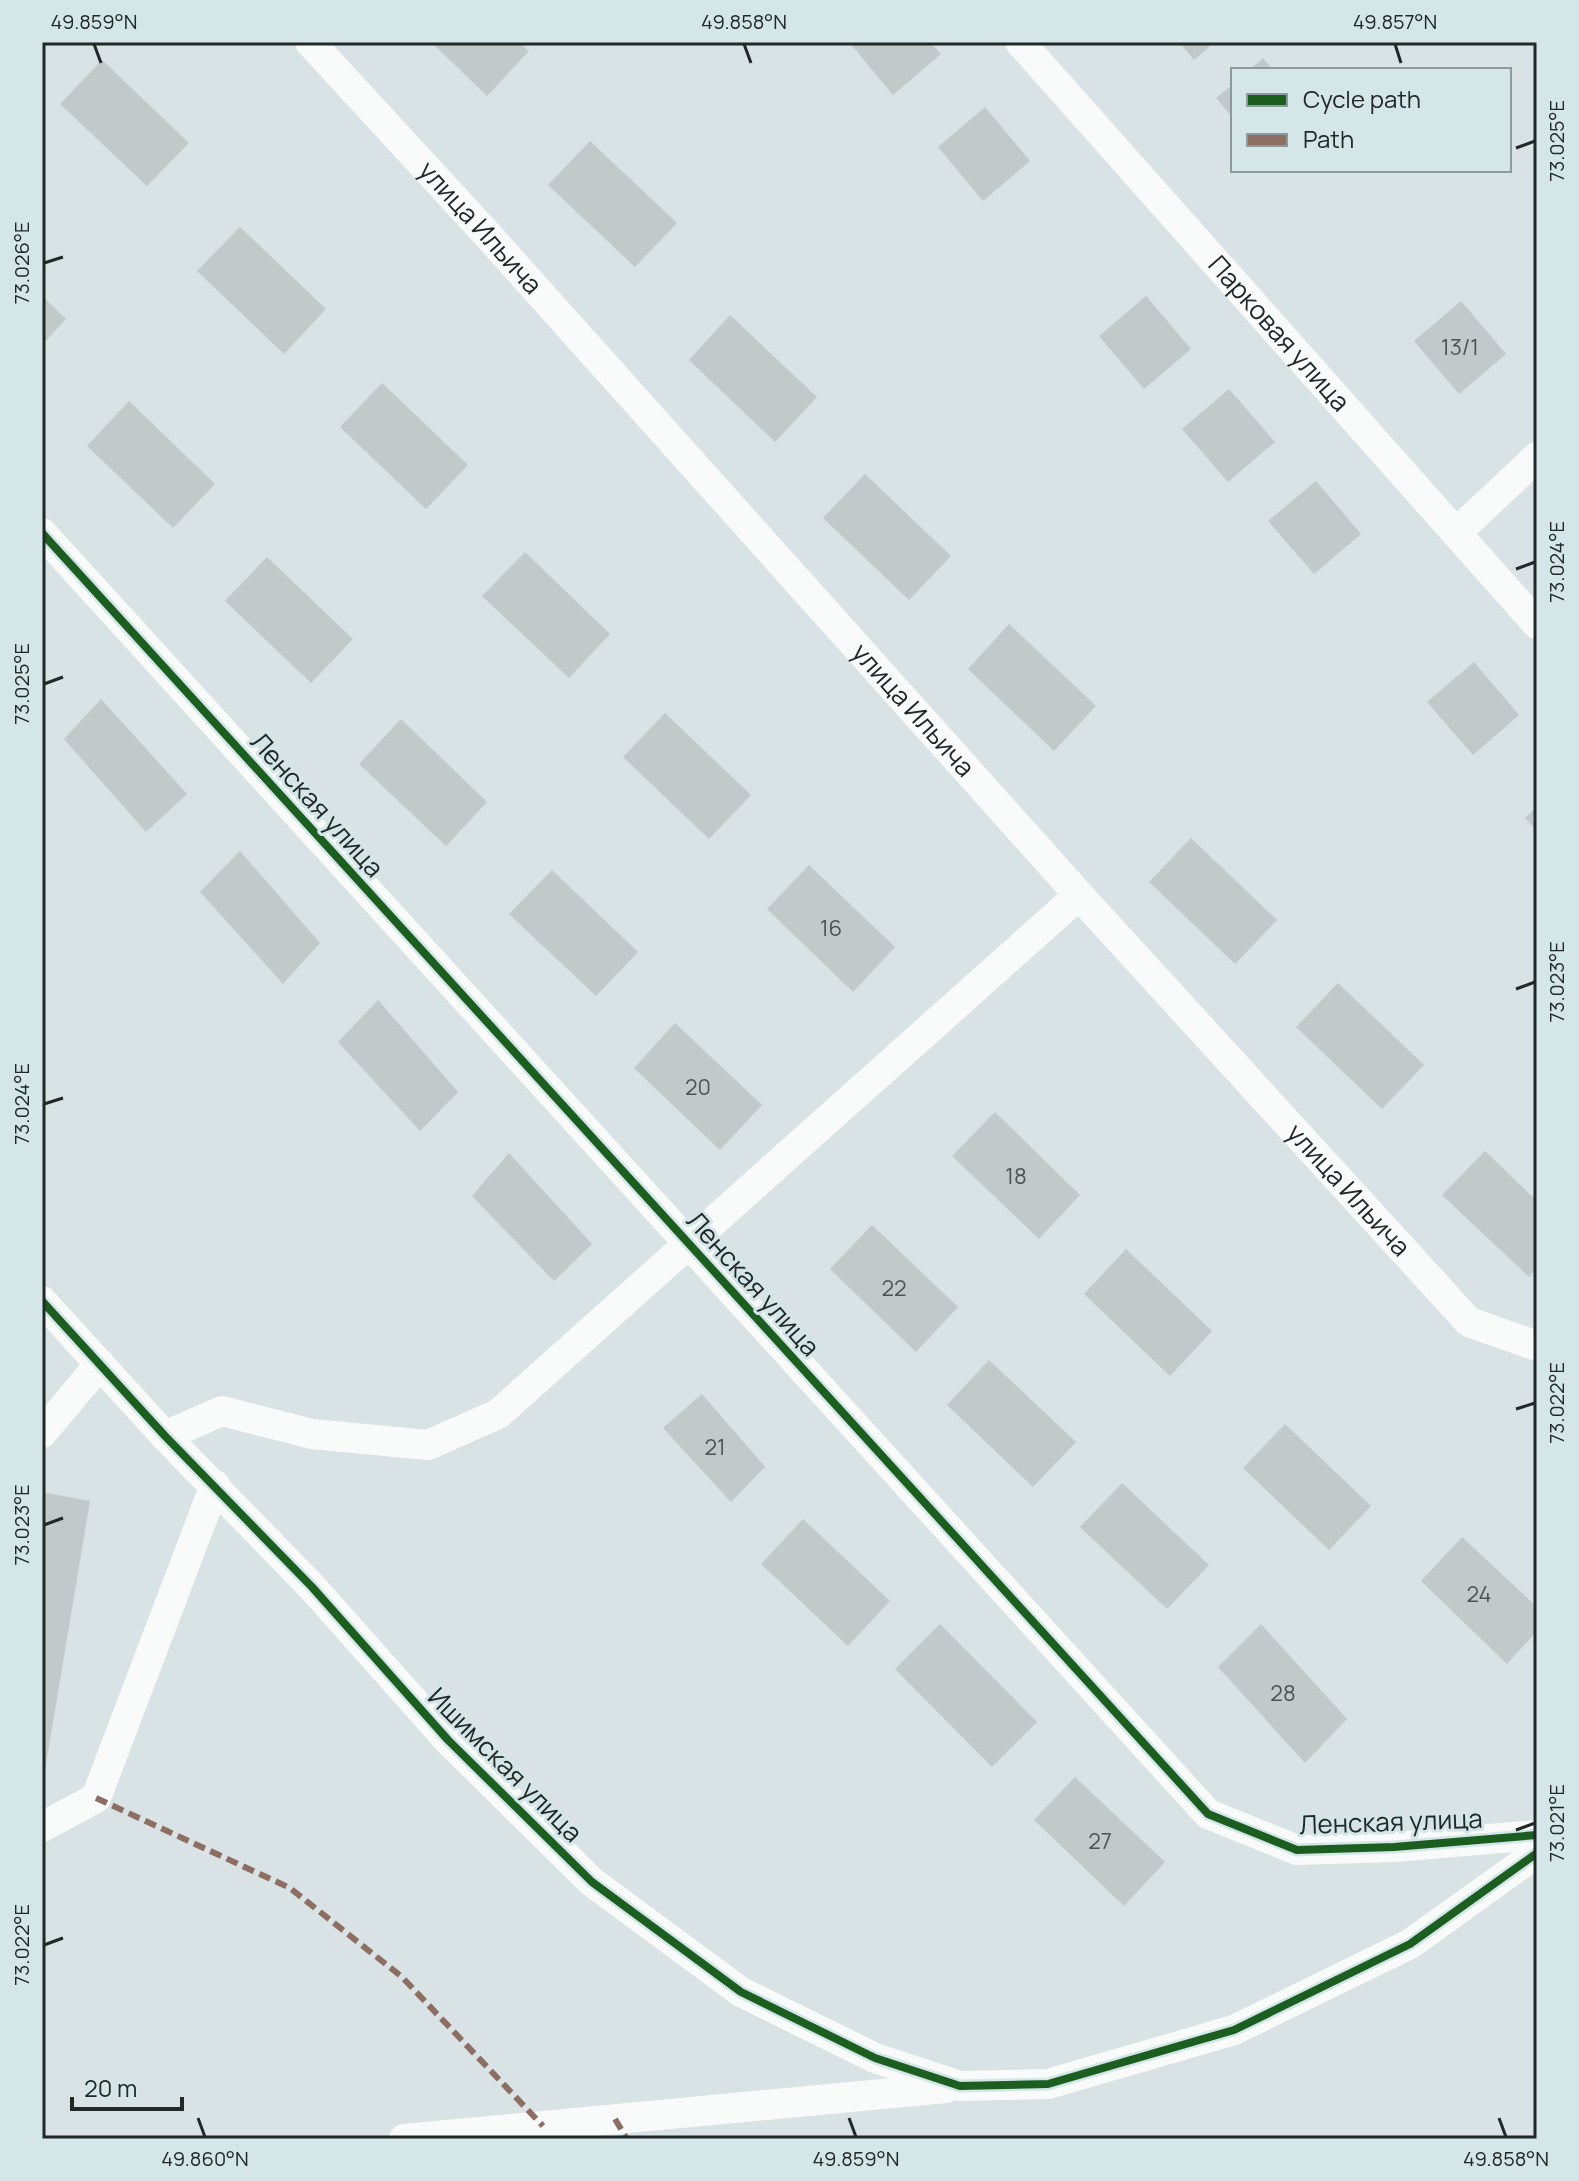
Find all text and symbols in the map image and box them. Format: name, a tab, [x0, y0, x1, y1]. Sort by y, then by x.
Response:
text: 49.859°N	[51, 8, 137, 35]
text: 49.858°N	[701, 8, 787, 35]
text: 49.857°N	[1353, 8, 1437, 35]
legend	[1231, 68, 1511, 172]
text: Cycle path	[1303, 82, 1421, 115]
text: 73.025°E	[1543, 100, 1570, 182]
text: Path	[1303, 122, 1354, 155]
street label: улица Ильича	[411, 153, 551, 301]
text: 73.026°E	[8, 222, 35, 304]
street label: Парковая улица	[1201, 247, 1359, 419]
house number: 13/1	[1441, 332, 1479, 362]
text: 73.024°E	[1543, 521, 1570, 603]
street label: улица Ильича	[844, 635, 984, 784]
text: 73.025°E	[8, 643, 35, 725]
street label: Ленская улица	[243, 724, 393, 885]
house number: 16	[820, 913, 842, 943]
text: 73.023°E	[1543, 941, 1570, 1023]
text: 73.024°E	[8, 1063, 35, 1145]
house number: 20	[685, 1072, 711, 1102]
street label: улица Ильича	[1279, 1115, 1419, 1264]
house number: 18	[1005, 1161, 1027, 1191]
street label: Ленская улица	[679, 1203, 829, 1364]
house number: 22	[881, 1273, 907, 1303]
text: 73.022°E	[1543, 1362, 1570, 1444]
house number: 21	[704, 1432, 726, 1462]
text: 73.023°E	[8, 1484, 35, 1566]
house number: 24	[1466, 1579, 1492, 1609]
house number: 28	[1270, 1678, 1296, 1708]
street label: Ишимская улица	[420, 1679, 591, 1850]
text: 73.021°E	[1543, 1784, 1570, 1862]
street label: Ленская улица	[1299, 1800, 1483, 1842]
house number: 27	[1088, 1826, 1112, 1856]
text: 73.022°E	[8, 1904, 35, 1986]
scale bar	[72, 2061, 182, 2111]
text: 20 m	[84, 2071, 137, 2104]
text: 49.860°N	[161, 2145, 249, 2172]
text: 49.859°N	[813, 2145, 899, 2172]
text: 49.858°N	[1463, 2145, 1549, 2172]

